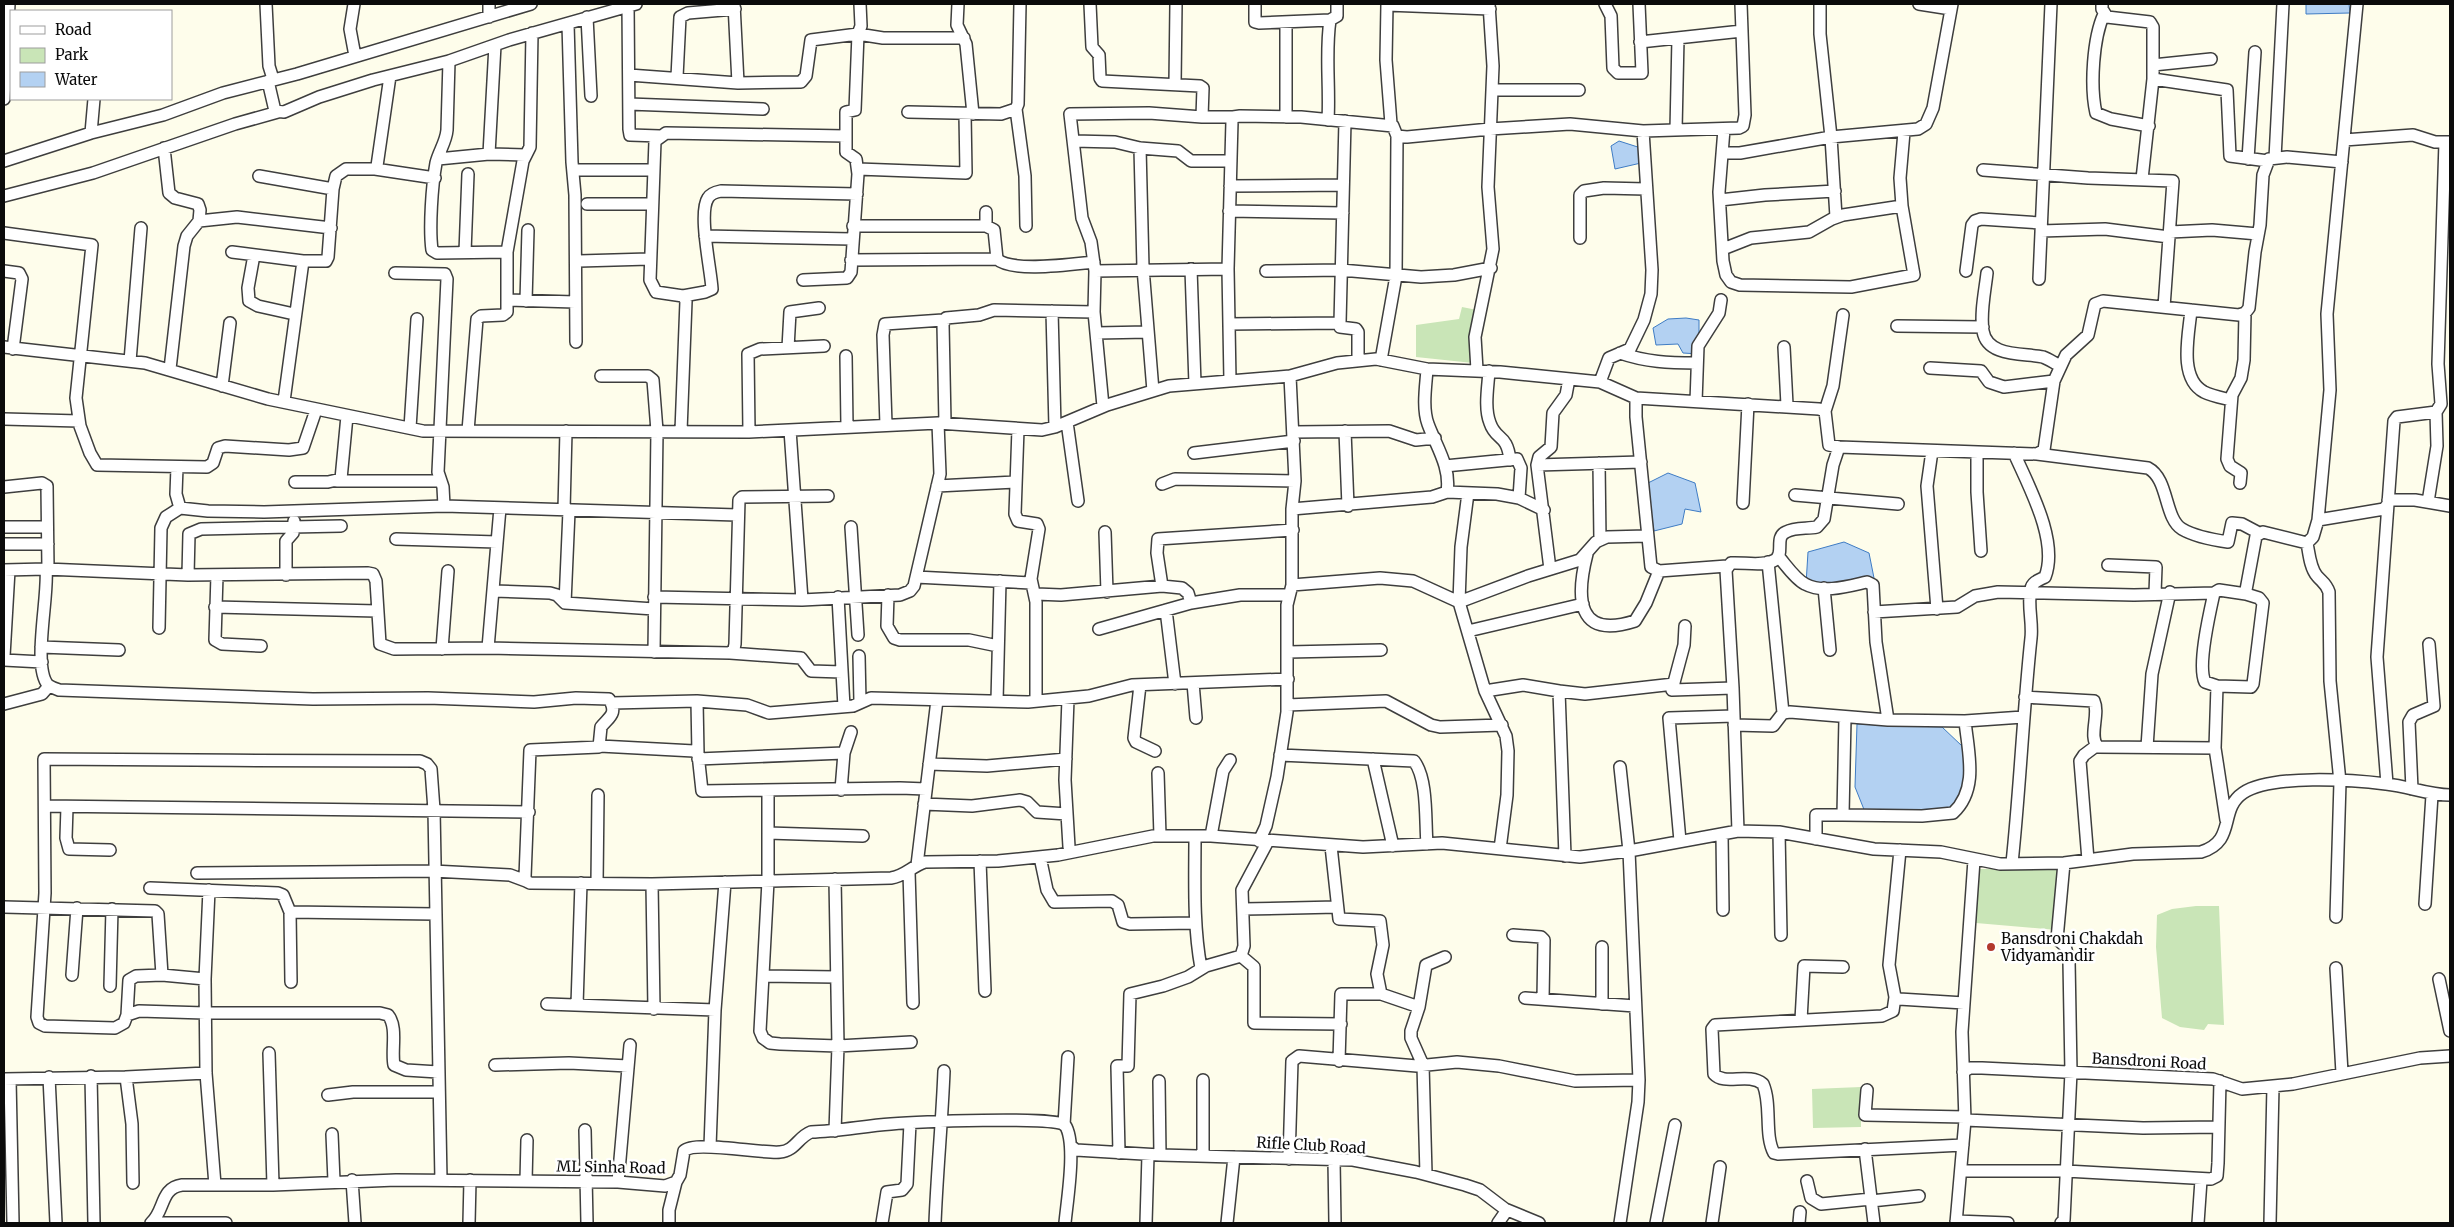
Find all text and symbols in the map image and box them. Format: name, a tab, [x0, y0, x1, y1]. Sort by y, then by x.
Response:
legend	[10, 10, 172, 100]
text: Road	[55, 20, 91, 39]
text: Park	[55, 45, 89, 64]
text: Water	[54, 70, 98, 89]
place label: Bansdroni Chakdah Vidyamandir	[2000, 929, 2143, 965]
marker: Bansdroni Chakdah Vidyamandir	[1985, 941, 1997, 953]
street label: Bansdroni Road	[2091, 1049, 2207, 1073]
street label: Rifle Club Road	[1256, 1133, 1366, 1157]
street label: ML Sinha Road	[556, 1157, 666, 1177]

